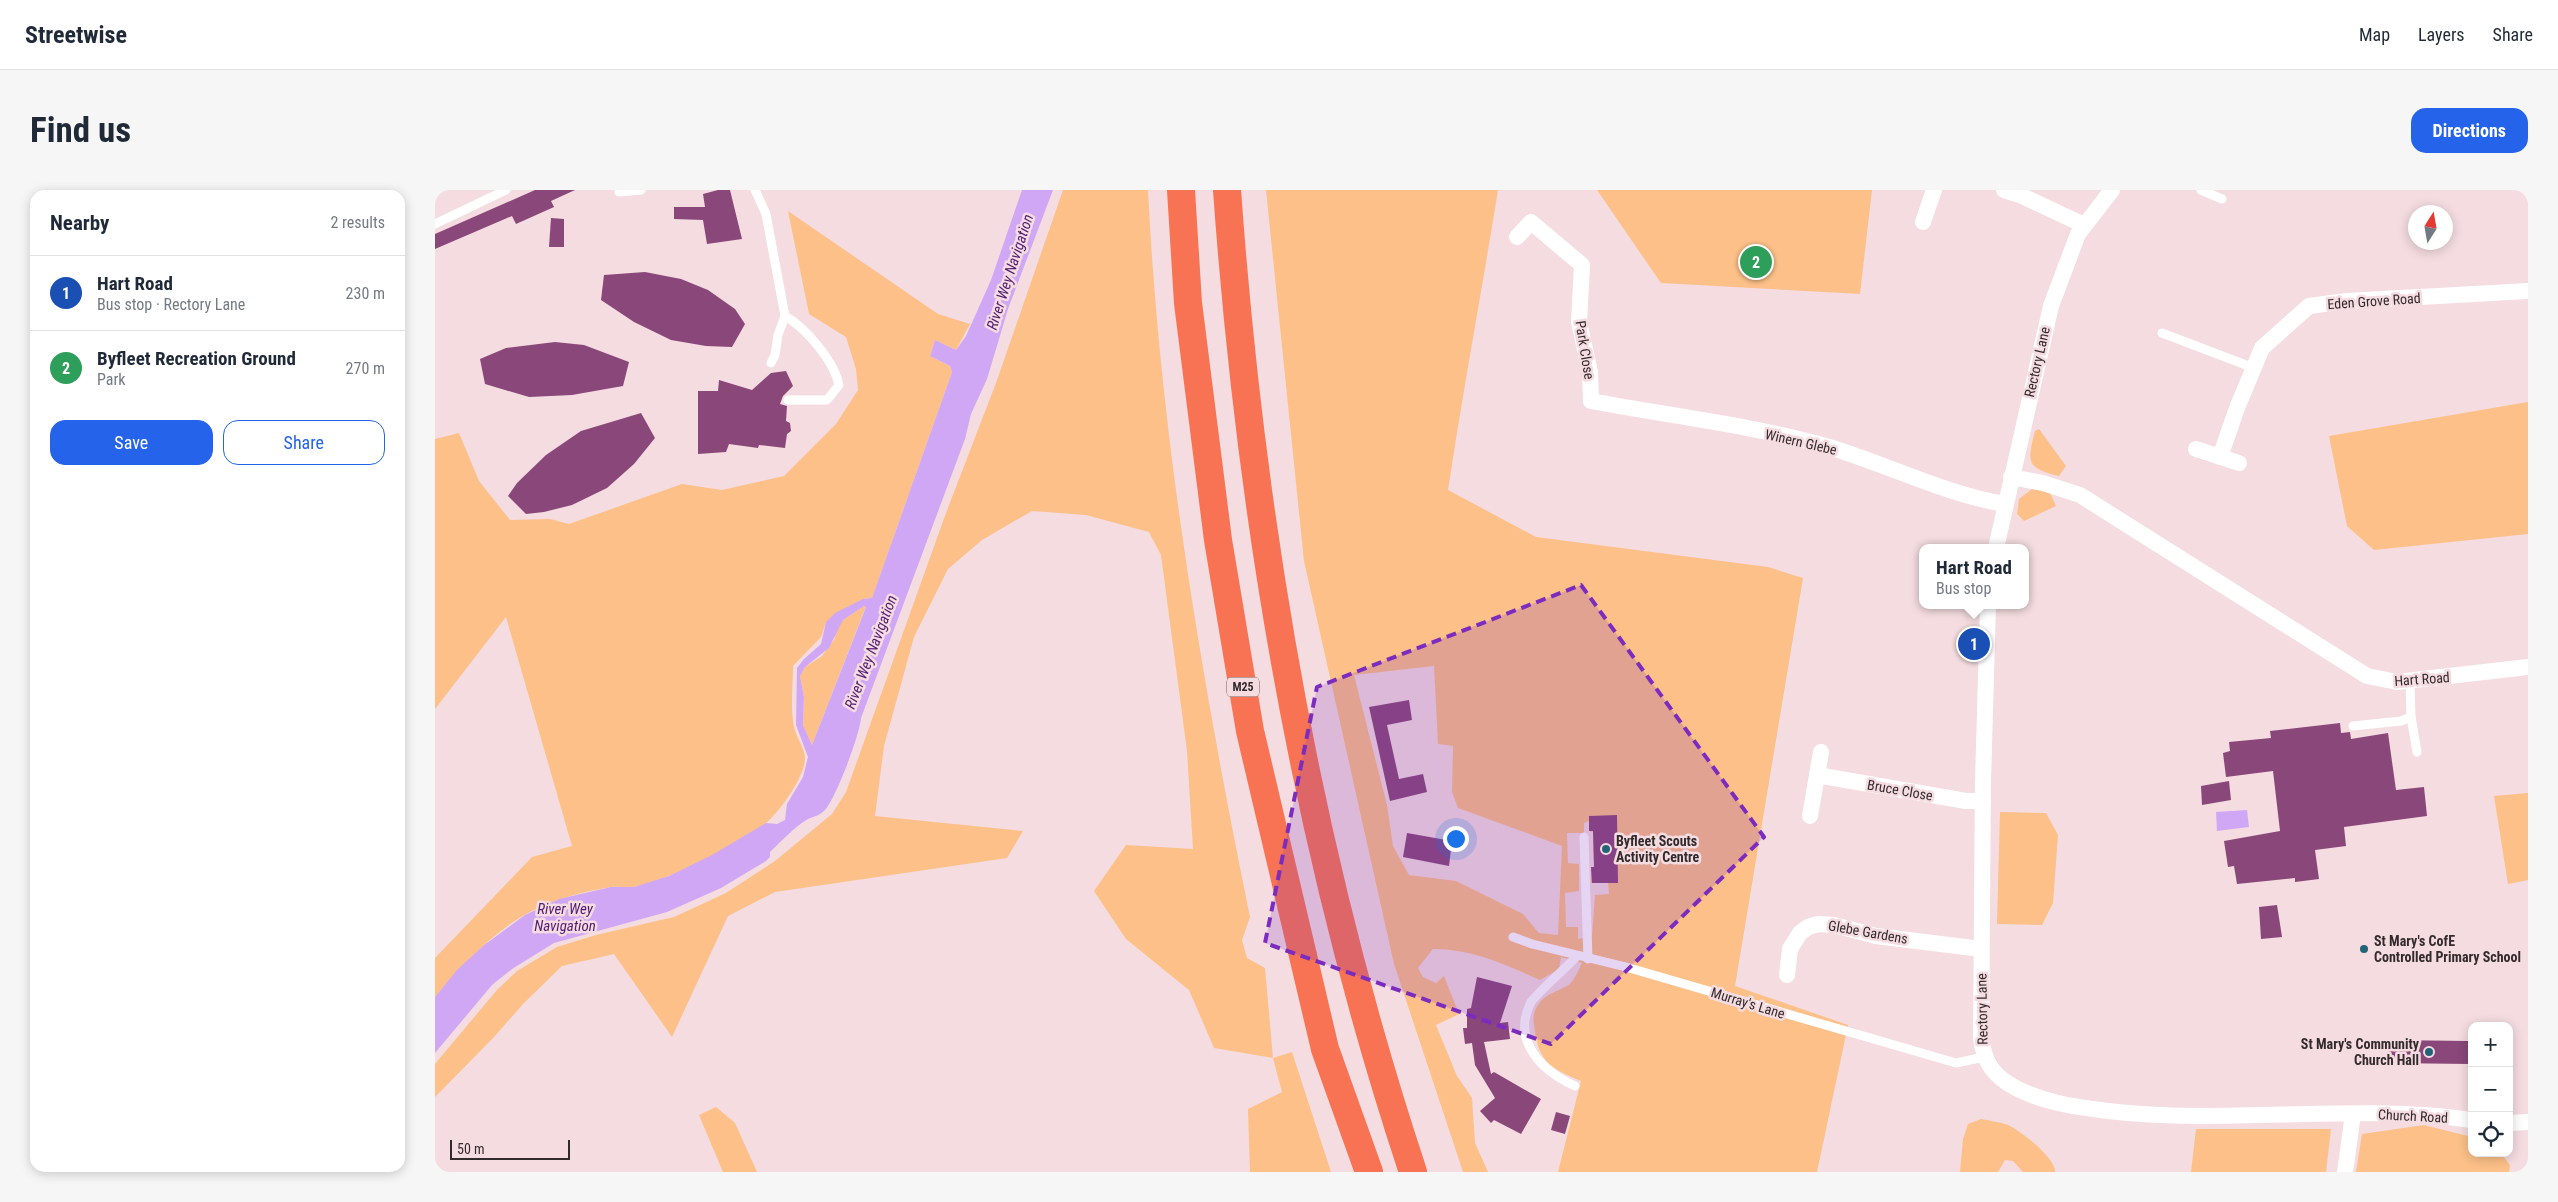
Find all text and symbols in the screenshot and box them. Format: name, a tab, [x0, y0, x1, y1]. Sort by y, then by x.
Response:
text: Streetwise	[25, 21, 127, 49]
text: Map	[2359, 24, 2390, 45]
text: Layers	[2418, 24, 2465, 45]
text: Share	[2493, 24, 2533, 45]
button: Directions	[2411, 108, 2528, 153]
text: Find us	[30, 110, 131, 151]
north arrow	[2408, 205, 2453, 250]
text: Nearby	[50, 211, 109, 235]
water label: River Wey Navigation	[983, 212, 1037, 332]
text: 2 results	[330, 213, 385, 232]
pin: 2	[1740, 243, 1772, 281]
text: Hart Road	[97, 272, 173, 295]
text: 1	[62, 284, 70, 303]
text: 230 m	[346, 284, 385, 303]
street label: Eden Grove Road	[2327, 290, 2421, 312]
text: Bus stop · Rectory Lane	[97, 295, 245, 314]
street label: Park Close	[1572, 319, 1598, 381]
street label: Rectory Lane	[2021, 325, 2053, 399]
text: Byfleet Recreation Ground	[97, 347, 296, 370]
text: 2	[62, 359, 70, 378]
text: 270 m	[346, 359, 385, 378]
text: Park	[97, 370, 126, 389]
button: Save	[50, 420, 213, 465]
button: Share	[223, 420, 385, 465]
street label: Winern Glebe	[1764, 426, 1839, 458]
popup	[1919, 544, 2029, 609]
text: Hart Road	[1936, 556, 2012, 579]
text: Bus stop	[1936, 579, 1991, 598]
water label: River Wey Navigation	[841, 593, 901, 711]
pin: 1	[1958, 625, 1990, 663]
street label: Hart Road	[2394, 669, 2450, 689]
road number: M25	[1227, 678, 1259, 697]
street label: Bruce Close	[1866, 776, 1934, 804]
your location	[1443, 826, 1469, 852]
place label: Byfleet Scouts Activity Centre	[1616, 833, 1700, 865]
marker: Byfleet Scouts Activity Centre	[1600, 843, 1612, 855]
water label: River Wey Navigation	[534, 900, 596, 935]
street label: Glebe Gardens	[1827, 917, 1909, 947]
place label: St Mary's CofE Controlled Primary School	[2374, 933, 2521, 965]
marker: St Mary's CofE Controlled Primary School	[2358, 943, 2370, 955]
street label: Rectory Lane	[1973, 973, 1991, 1045]
street label: Murray's Lane	[1709, 984, 1787, 1022]
map controls	[2468, 1022, 2513, 1157]
button: +	[2468, 1022, 2513, 1067]
place label: St Mary's Community Church Hall	[2301, 1036, 2420, 1068]
marker: St Mary's Community Church Hall	[2423, 1046, 2435, 1058]
button: −	[2468, 1067, 2513, 1112]
street label: Church Road	[2378, 1106, 2448, 1126]
button: locate	[2468, 1112, 2513, 1157]
scale bar	[450, 1137, 570, 1160]
text: 50 m	[457, 1141, 485, 1157]

